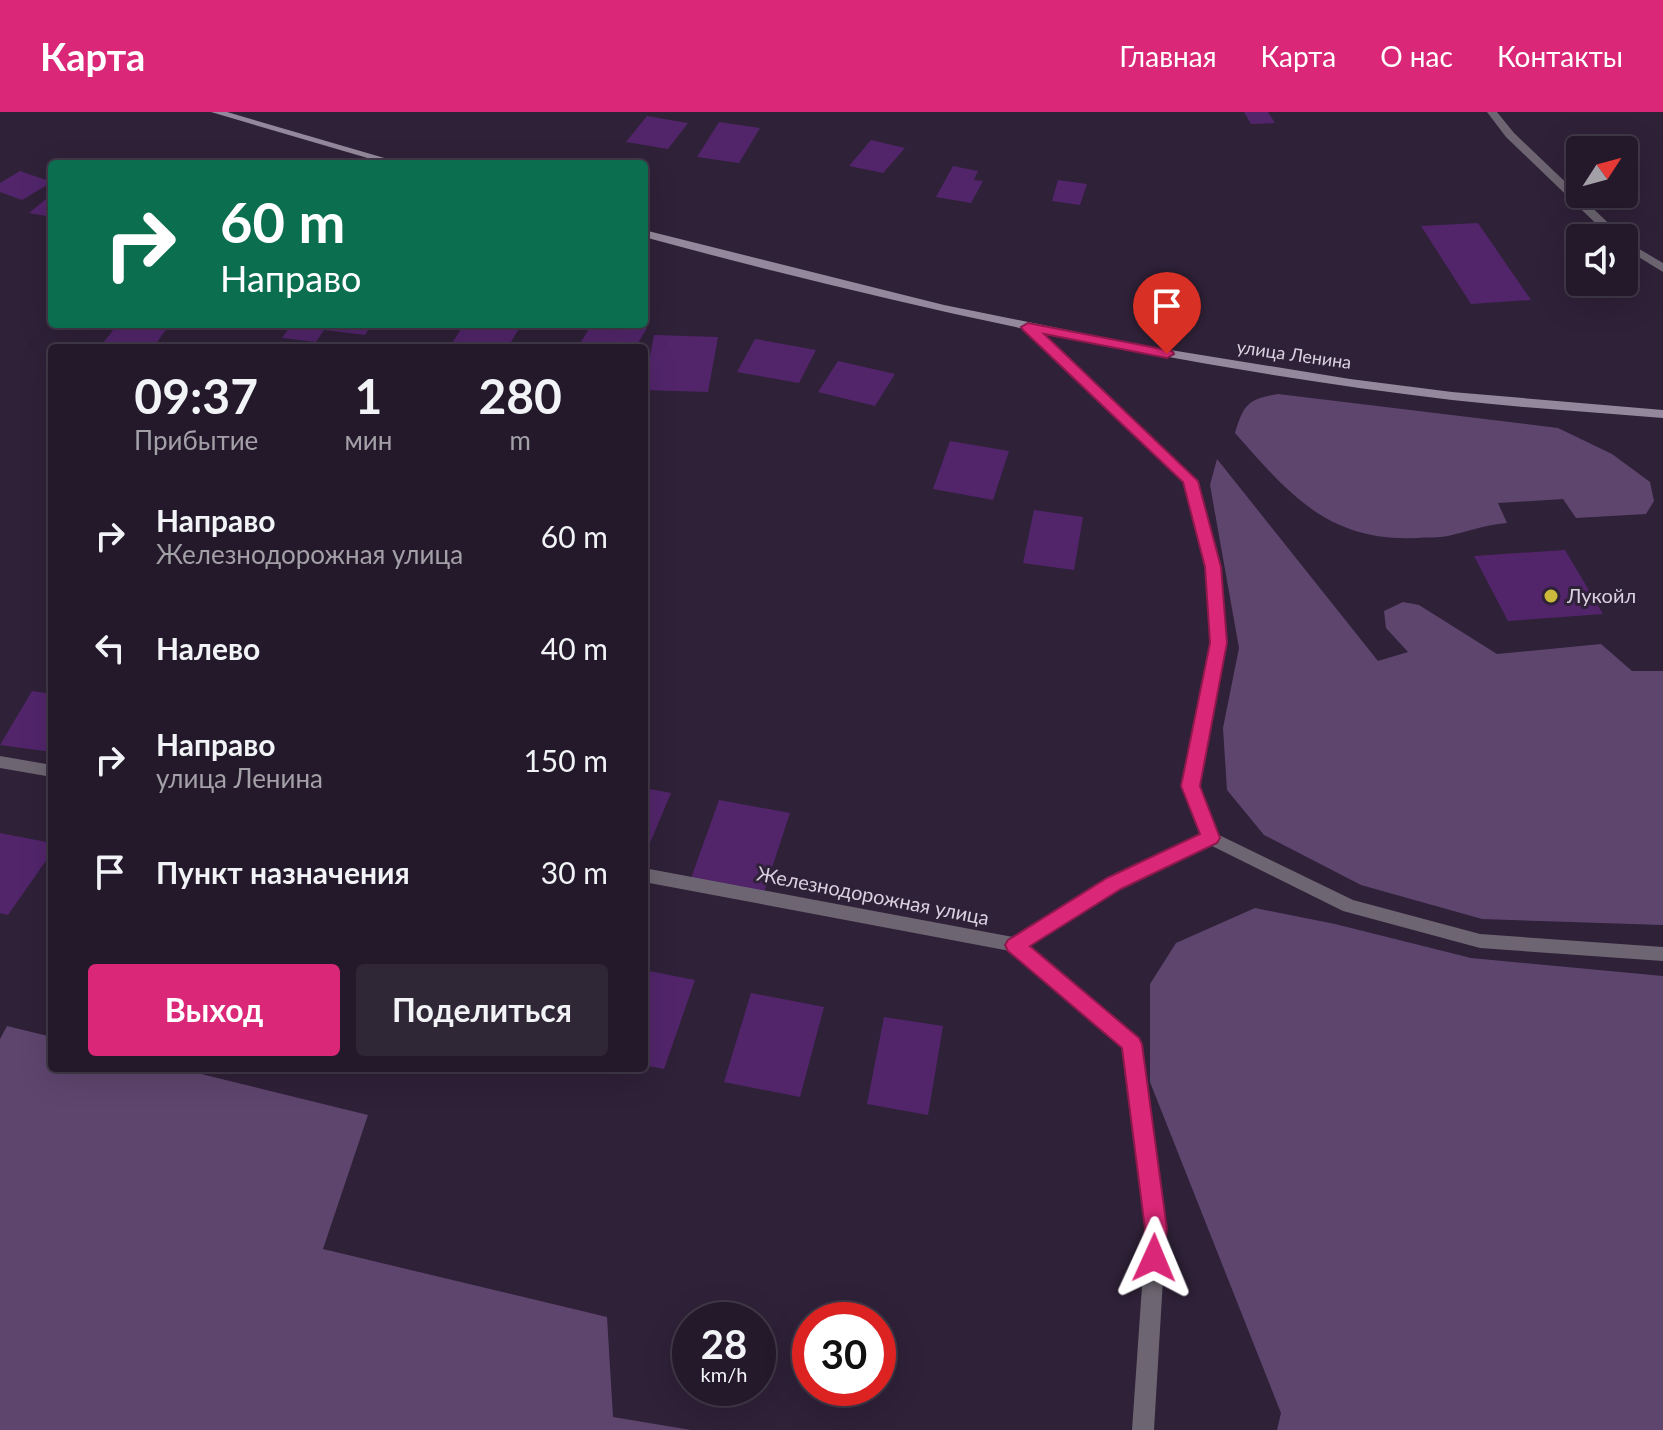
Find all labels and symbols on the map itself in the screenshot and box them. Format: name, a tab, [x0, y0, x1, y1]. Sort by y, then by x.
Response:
north arrow	[1566, 136, 1638, 208]
pin	[1133, 272, 1201, 354]
street label: улица Ленина	[1235, 335, 1353, 373]
place label: Лукойл	[1566, 583, 1636, 607]
marker: Лукойл	[1542, 587, 1560, 605]
street label: Железнодорожная улица	[755, 861, 991, 929]
position arrow	[1112, 1216, 1196, 1300]
speed limit sign: 30	[792, 1302, 896, 1406]

